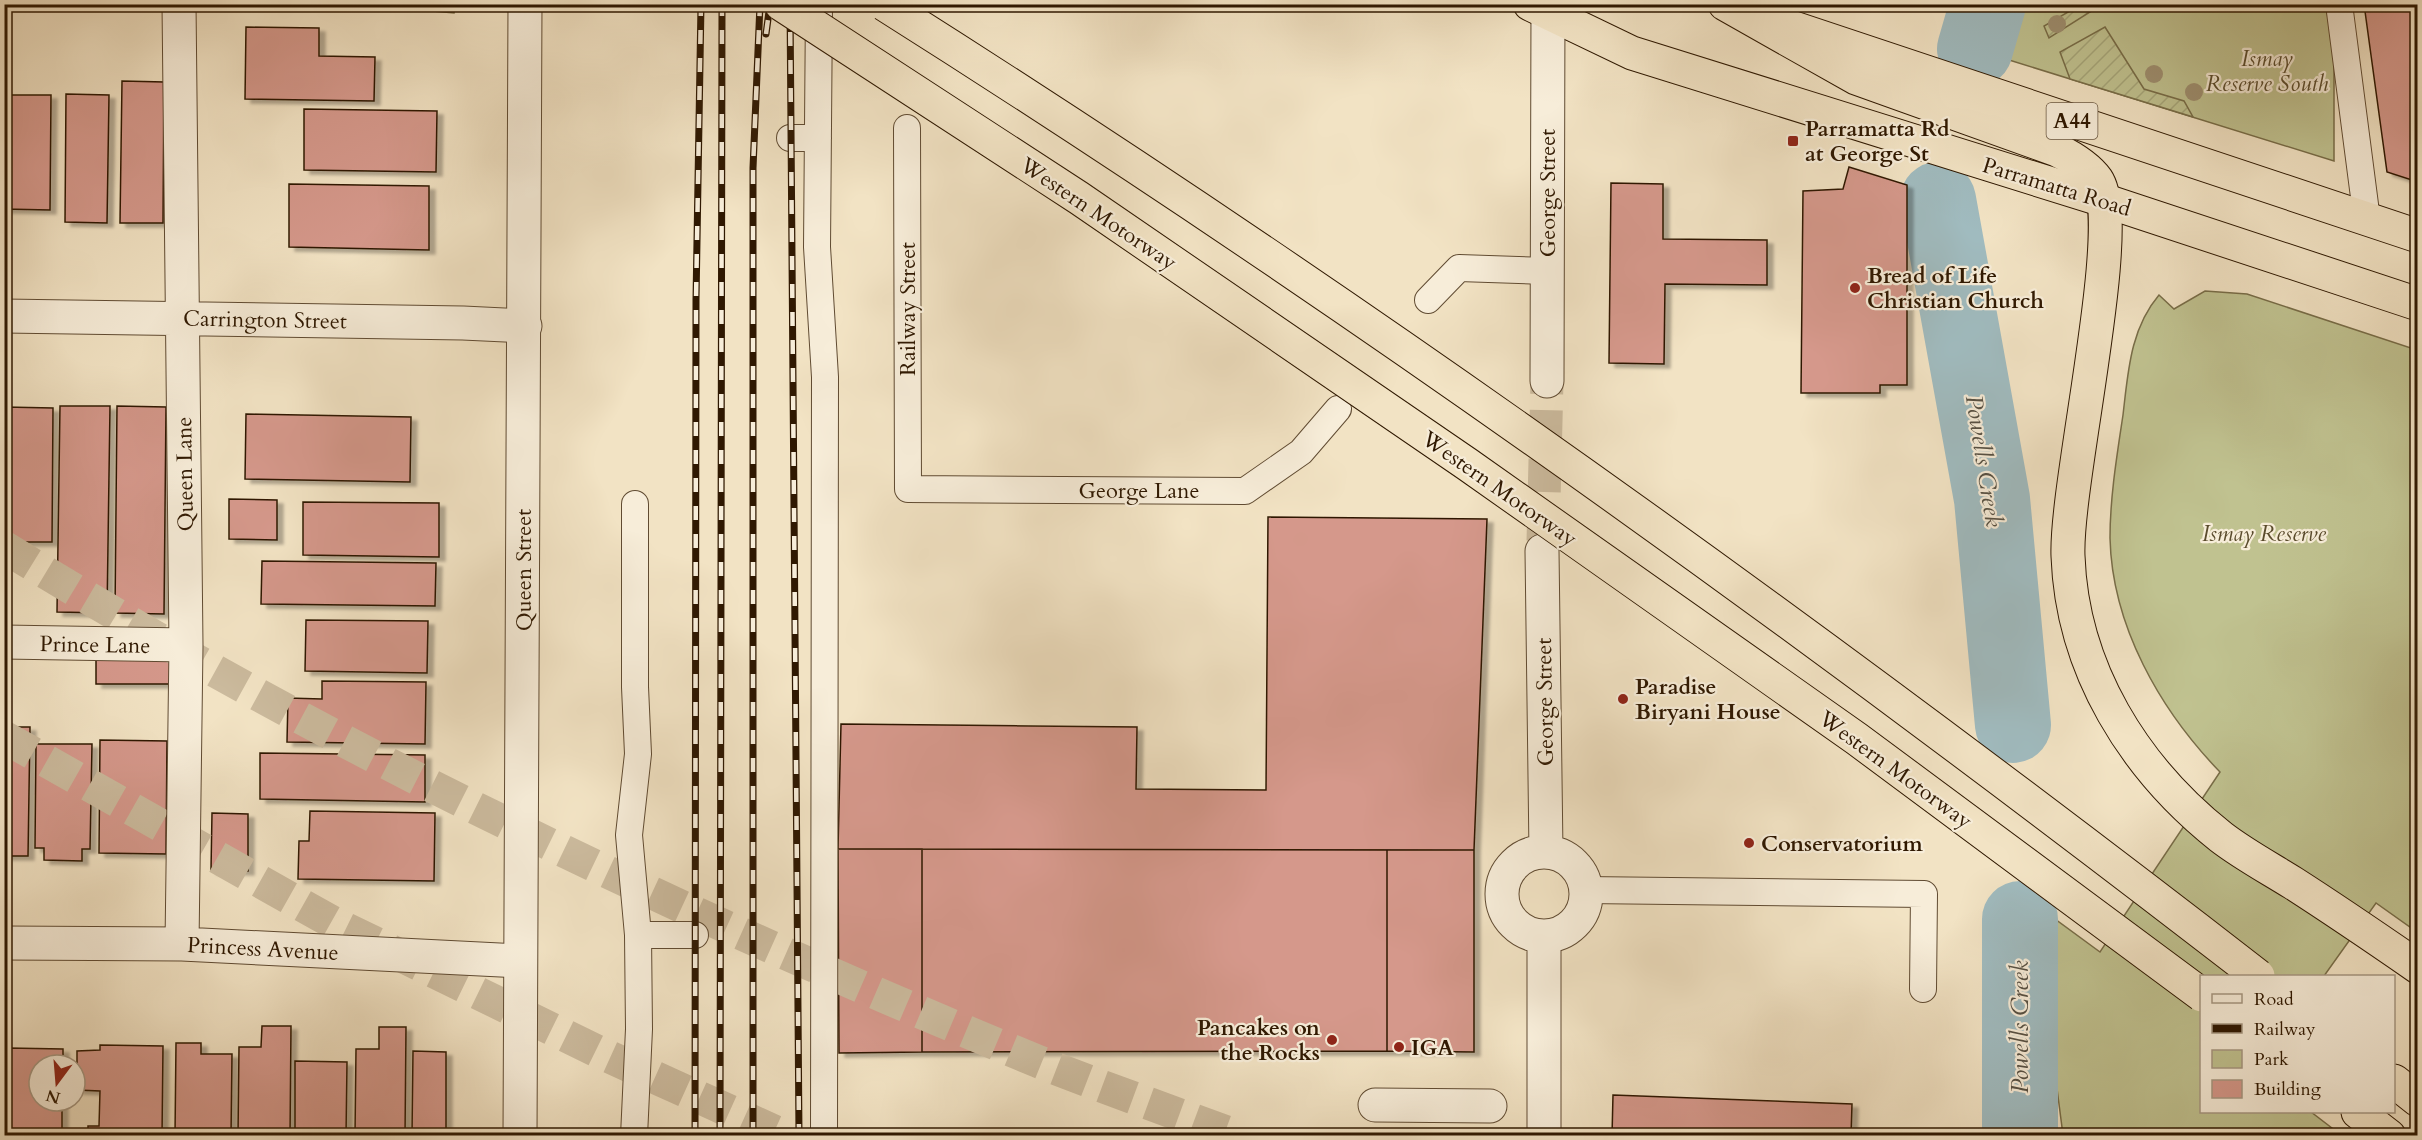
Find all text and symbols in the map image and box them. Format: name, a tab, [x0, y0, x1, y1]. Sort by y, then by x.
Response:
park label: Ismay Reserve South	[2206, 44, 2329, 99]
road number: A44	[2046, 103, 2098, 139]
place label: Parramatta Rd at George St	[1805, 114, 1950, 169]
street label: George Street	[1533, 129, 1563, 257]
marker: Parramatta Rd at George St	[1786, 134, 1800, 148]
street label: Western Motorway	[1013, 150, 1183, 278]
street label: Parramatta Road	[1979, 150, 2135, 224]
street label: Railway Street	[893, 242, 923, 376]
place label: Bread of Life Christian Church	[1867, 261, 2044, 316]
marker: Bread of Life Christian Church	[1848, 281, 1862, 295]
street label: Carrington Street	[183, 304, 347, 336]
water label: Powells Creek	[1957, 393, 2010, 530]
street label: Queen Lane	[169, 416, 201, 532]
street label: Western Motorway	[1415, 423, 1583, 554]
street label: George Lane	[1079, 476, 1199, 506]
street label: Queen Street	[509, 509, 539, 631]
park label: Ismay Reserve	[2202, 519, 2326, 549]
street label: Prince Lane	[39, 629, 151, 661]
street label: George Street	[1529, 637, 1561, 766]
place label: Paradise Biryani House	[1635, 672, 1781, 727]
marker: Paradise Biryani House	[1616, 692, 1630, 706]
street label: Western Motorway	[1812, 703, 1979, 836]
place label: Conservatorium	[1761, 829, 1924, 859]
marker: Conservatorium	[1742, 836, 1756, 850]
street label: Princess Avenue	[186, 930, 339, 968]
water label: Powells Creek	[2004, 960, 2037, 1094]
legend	[2200, 975, 2395, 1113]
text: Road	[2254, 987, 2294, 1012]
place label: Pancakes on the Rocks	[1197, 1013, 1320, 1068]
text: Railway	[2254, 1017, 2316, 1042]
marker: Pancakes on the Rocks	[1325, 1033, 1339, 1047]
place label: IGA	[1411, 1033, 1454, 1063]
marker: IGA	[1392, 1040, 1406, 1054]
text: Park	[2254, 1047, 2289, 1072]
north arrow	[27, 1053, 87, 1113]
text: Building	[2254, 1077, 2322, 1102]
text: N	[43, 1084, 63, 1109]

